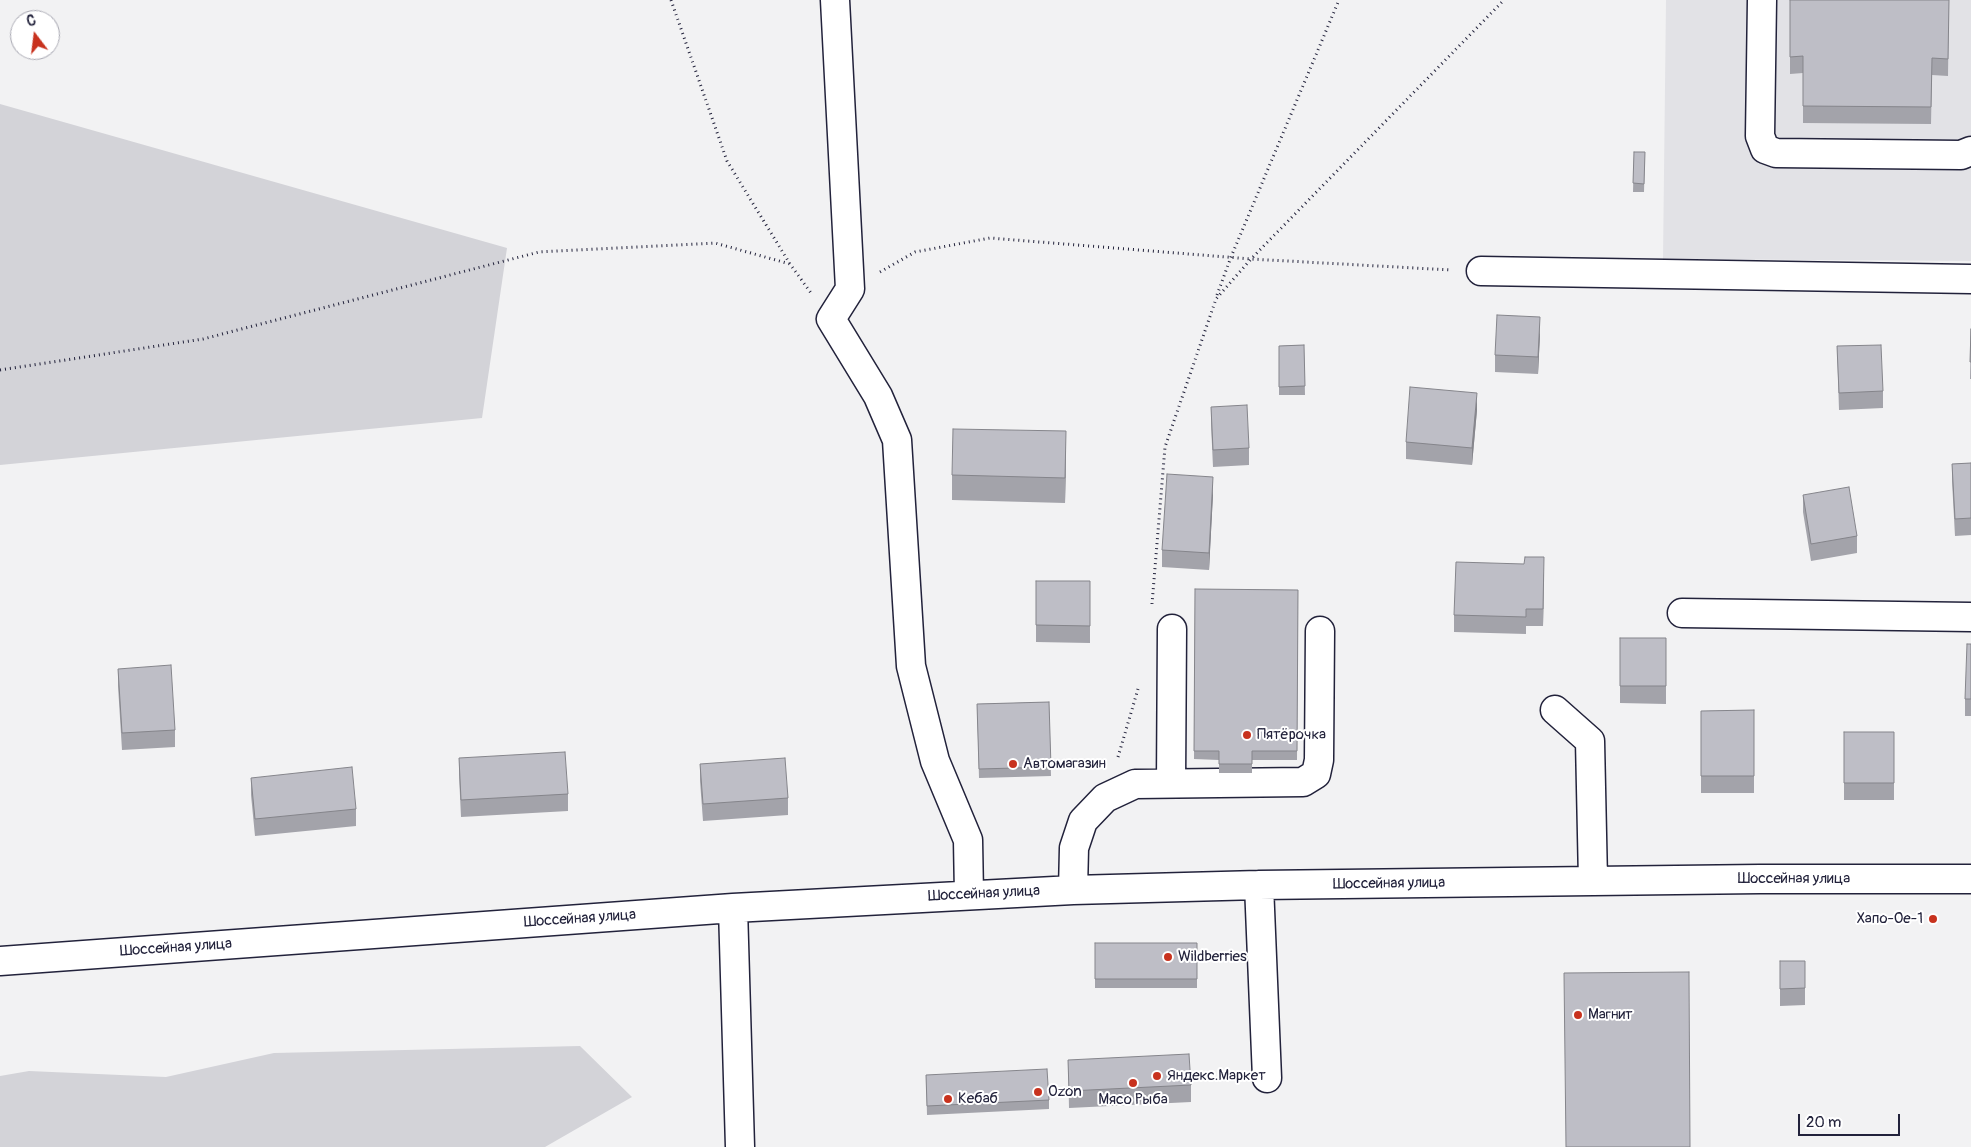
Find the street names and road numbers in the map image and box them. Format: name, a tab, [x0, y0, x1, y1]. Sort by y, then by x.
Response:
street label: Шоссейная улица	[1738, 870, 1850, 888]
street label: Шоссейная улица	[1333, 874, 1445, 894]
street label: Шоссейная улица	[927, 882, 1041, 906]
street label: Шоссейная улица	[523, 906, 637, 932]
street label: Шоссейная улица	[119, 935, 233, 961]

